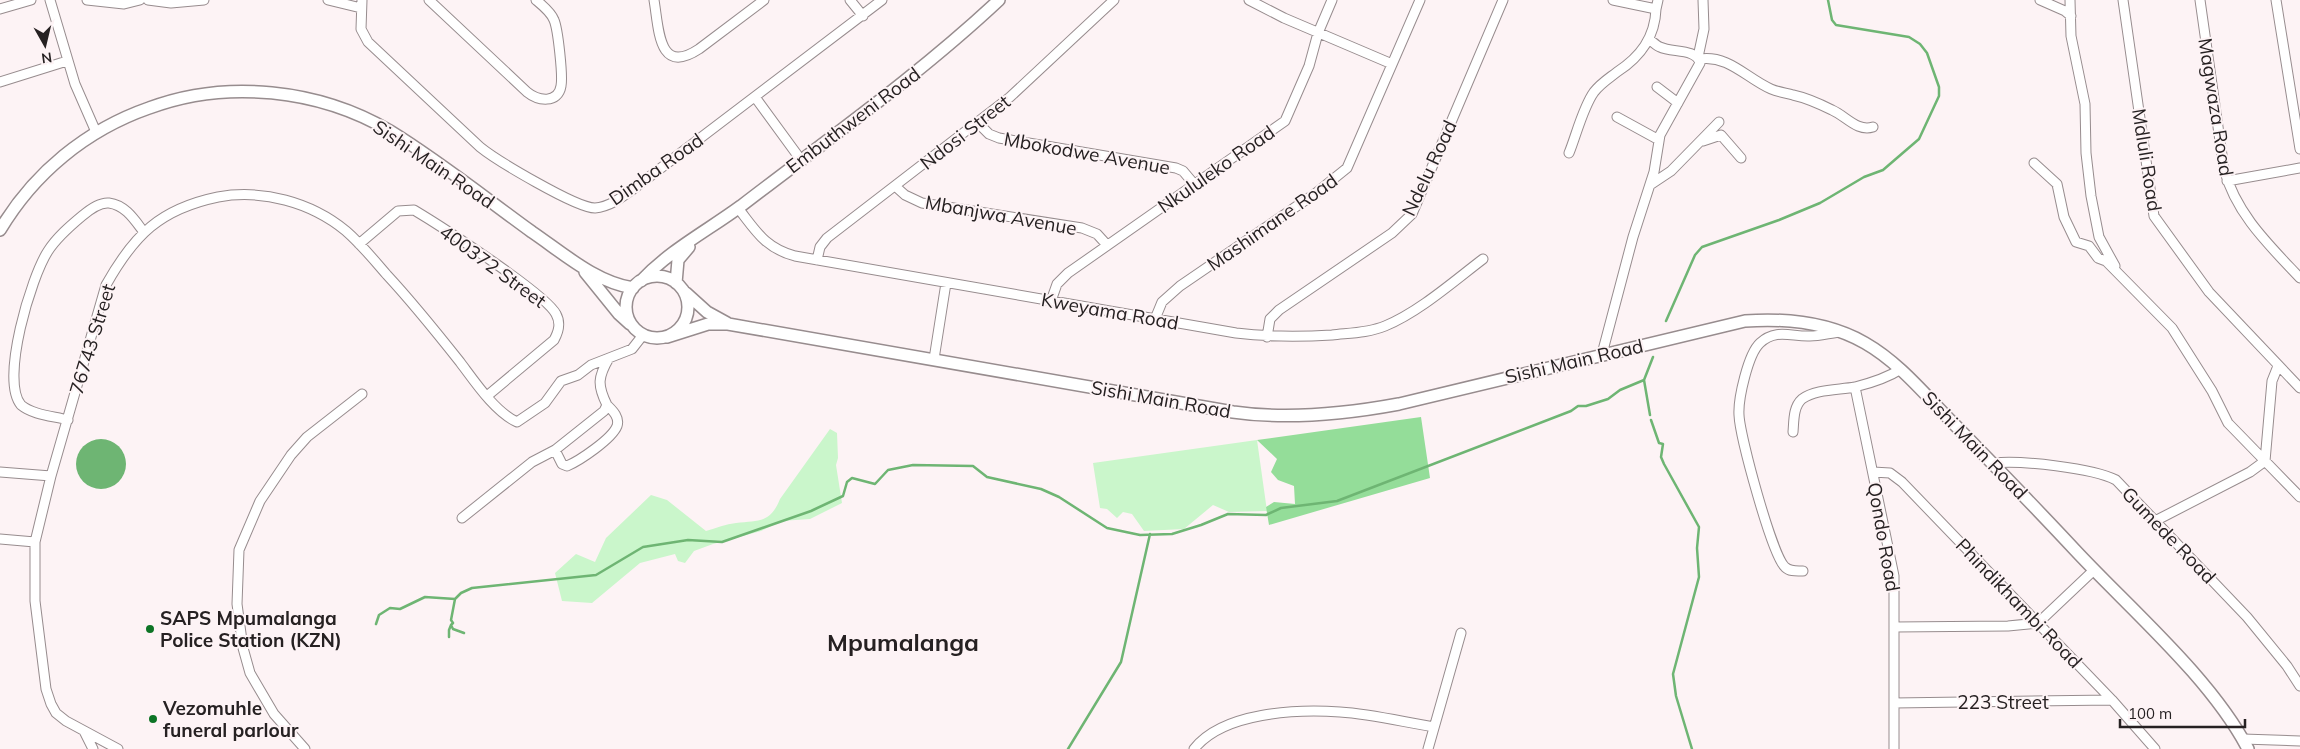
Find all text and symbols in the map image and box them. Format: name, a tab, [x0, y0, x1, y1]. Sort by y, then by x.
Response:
north arrow	[20, 20, 70, 70]
street label: Magwaza Road	[2193, 36, 2239, 178]
text: N	[40, 48, 53, 68]
street label: Embuthweni Road	[781, 62, 925, 178]
street label: Ndosi Street	[915, 89, 1015, 175]
street label: Mdluli Road	[2127, 107, 2167, 213]
street label: Sishi Main Road	[369, 115, 499, 213]
street label: Ndelu Road	[1396, 116, 1462, 220]
street label: Nkululeko Road	[1153, 120, 1279, 218]
street label: Mbokodwe Avenue	[1002, 127, 1172, 179]
street label: Dimba Road	[604, 128, 708, 210]
street label: Mashimane Road	[1202, 168, 1342, 276]
street label: Mbanjwa Avenue	[923, 190, 1079, 240]
street label: 400372 Street	[435, 219, 551, 313]
street label: 76743 Street	[64, 280, 120, 397]
street label: Kweyama Road	[1039, 287, 1181, 335]
street label: Sishi Main Road	[1502, 333, 1646, 389]
street label: Sishi Main Road	[1089, 375, 1233, 423]
street label: Sishi Main Road	[1917, 386, 2033, 504]
street label: Qondo Road	[1863, 481, 1905, 593]
street label: Gumede Road	[2117, 482, 2221, 588]
street label: Phindikhambi Road	[1951, 533, 2087, 673]
place label: SAPS Mpumalanga Police Station (KZN)	[160, 606, 342, 652]
marker: SAPS Mpumalanga Police Station (KZN)	[144, 623, 156, 635]
district label: Mpumalanga	[827, 627, 979, 657]
street label: 223 Street	[1957, 690, 2049, 714]
place label: Vezomuhle funeral parlour	[162, 696, 299, 742]
scale bar	[2120, 696, 2245, 728]
text: 100 m	[2128, 704, 2172, 723]
marker: Vezomuhle funeral parlour	[147, 713, 159, 725]

